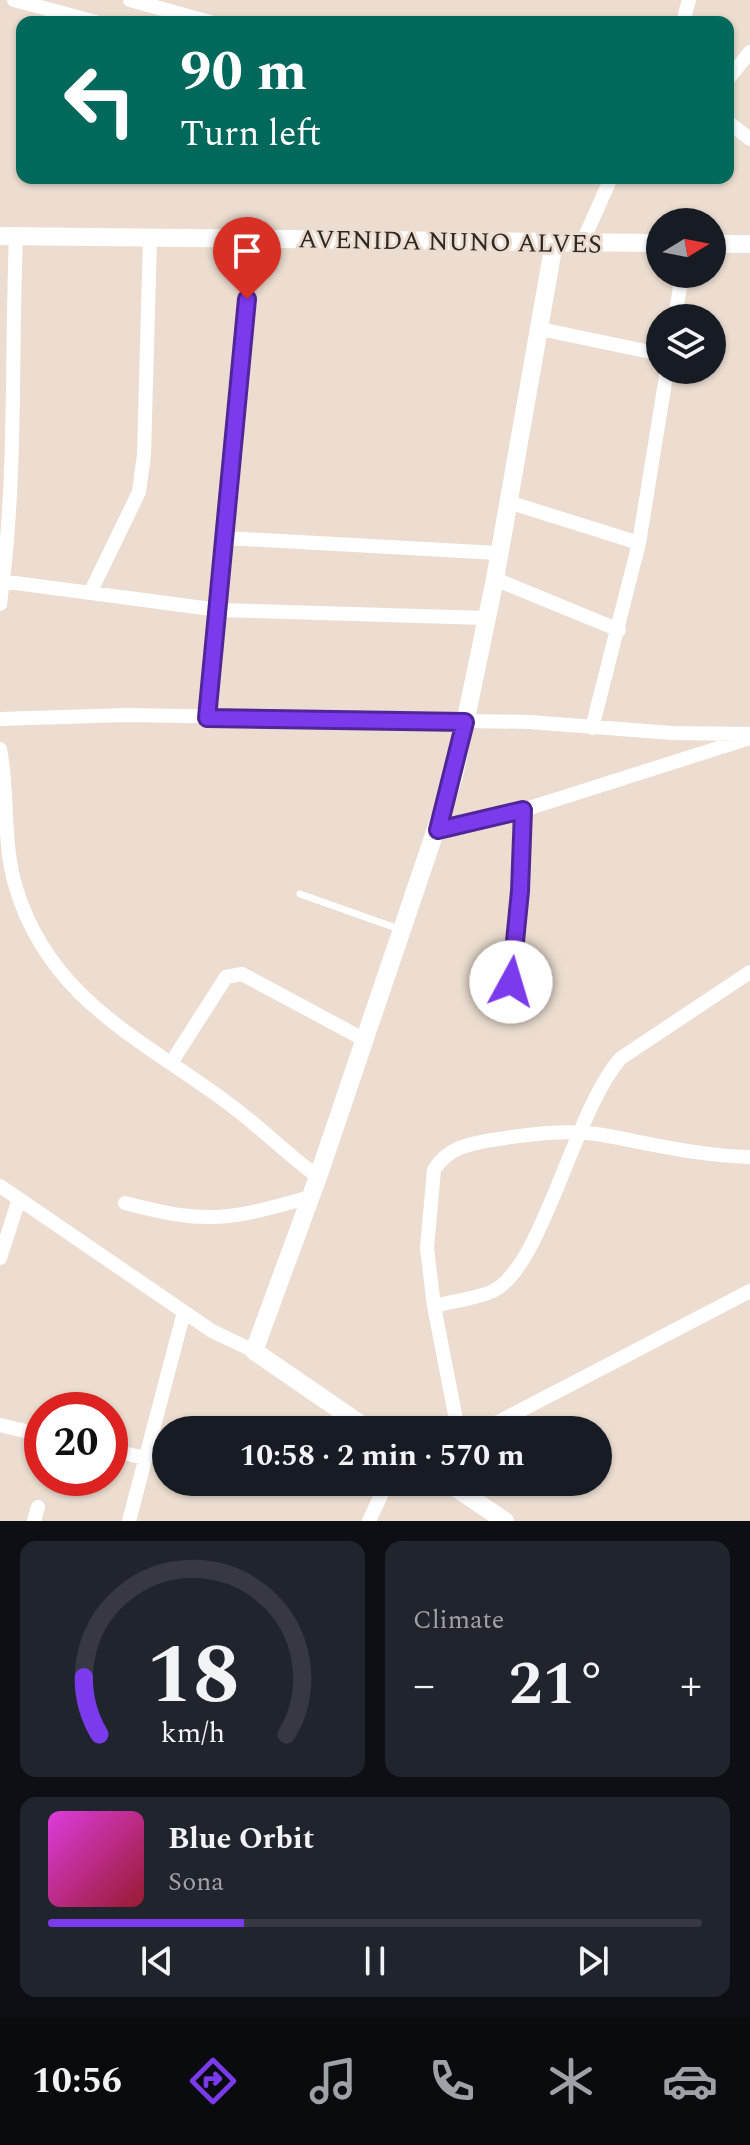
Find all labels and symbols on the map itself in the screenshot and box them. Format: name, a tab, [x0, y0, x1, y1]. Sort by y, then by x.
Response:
north arrow	[646, 208, 726, 288]
pin	[213, 217, 281, 299]
street label: AVENIDA NUNO ALVES	[298, 219, 602, 265]
position arrow	[469, 940, 553, 1024]
speed limit sign: 20	[24, 1392, 128, 1496]

